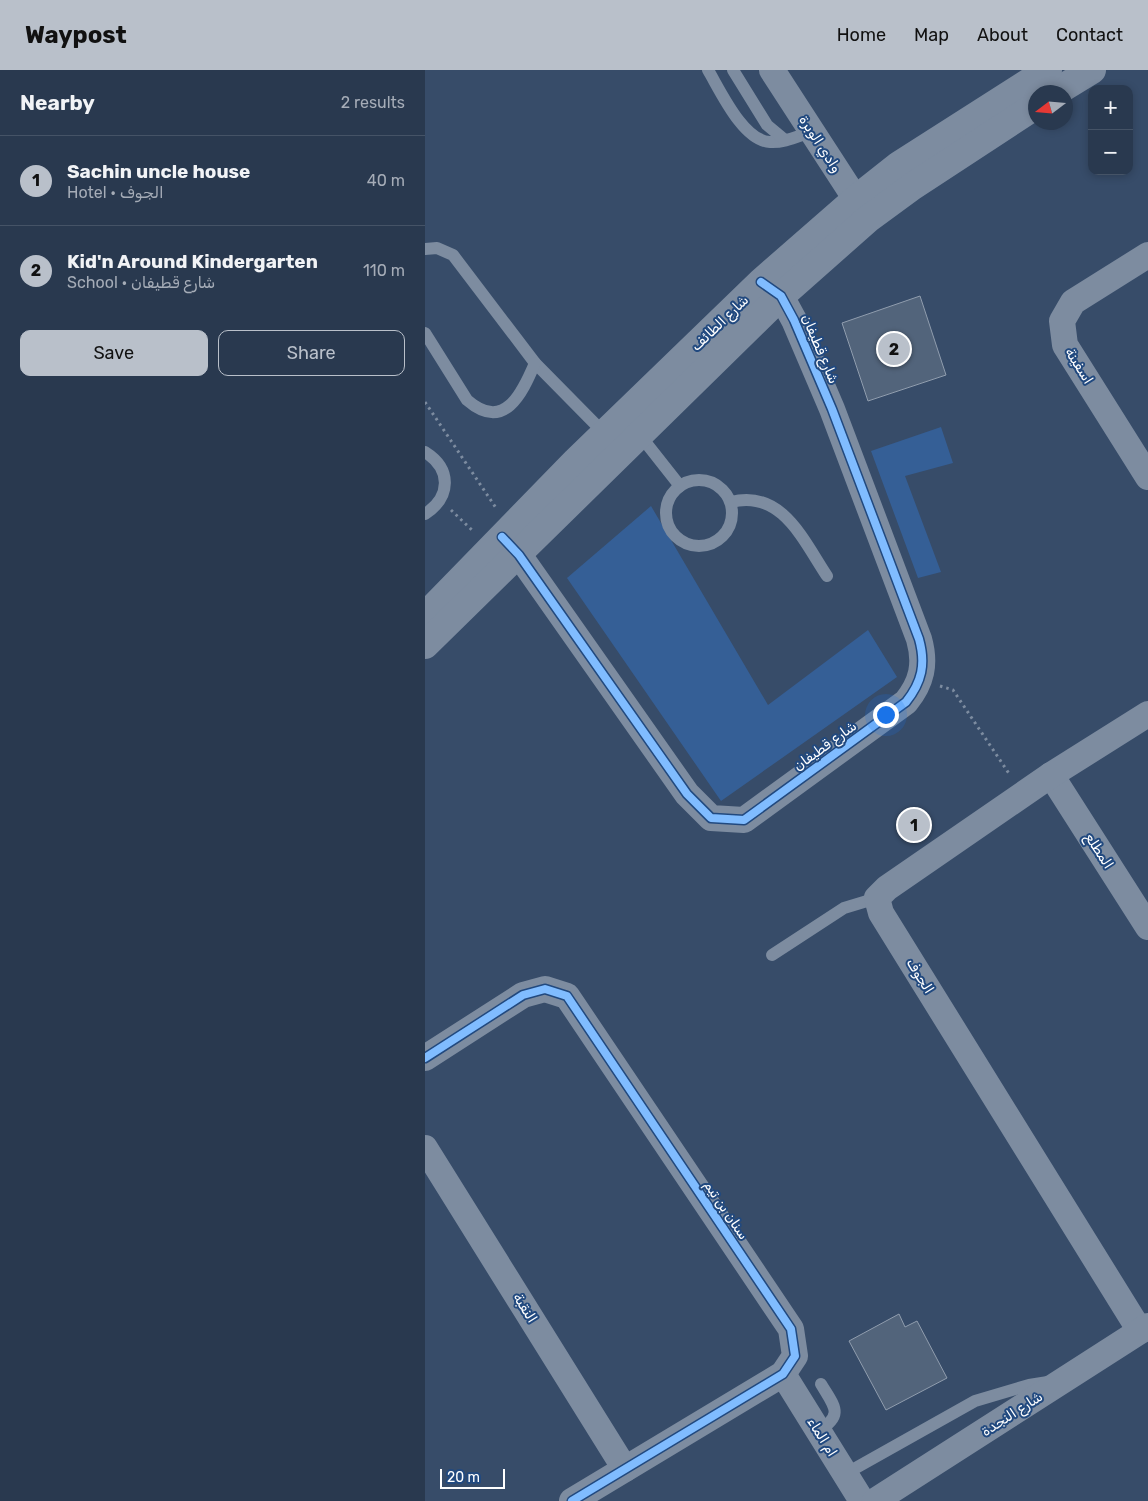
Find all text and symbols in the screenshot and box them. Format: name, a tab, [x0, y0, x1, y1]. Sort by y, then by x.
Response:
text: Waypost	[25, 21, 127, 49]
text: Home	[837, 24, 886, 46]
text: Map	[914, 24, 949, 46]
text: About	[977, 24, 1028, 46]
text: Contact	[1056, 24, 1123, 46]
north arrow	[1028, 85, 1073, 130]
map controls	[1088, 85, 1133, 175]
button: +	[1088, 85, 1133, 130]
text: Nearby	[20, 90, 95, 115]
text: 2 results	[341, 93, 405, 112]
street label: وادي الوبرة	[794, 112, 845, 176]
button: −	[1088, 130, 1133, 175]
text: Sachin uncle house	[67, 160, 250, 183]
text: 1	[32, 171, 40, 190]
text: 40 m	[367, 171, 405, 190]
text: Hotel · الجوف	[67, 183, 164, 202]
text: Kid'n Around Kindergarten	[67, 250, 318, 273]
text: 2	[31, 261, 41, 280]
text: 110 m	[363, 261, 405, 280]
text: School · شارع قطيفان	[67, 273, 215, 292]
street label: شارع الطائف	[688, 291, 754, 356]
street label: شارع قطيفان	[796, 312, 842, 387]
button: Save	[20, 330, 208, 376]
button: Share	[218, 330, 405, 376]
pin: 2	[878, 330, 910, 368]
street label: اسفينة	[1061, 345, 1097, 387]
your location	[873, 702, 899, 728]
street label: شارع قطيفان	[790, 717, 861, 776]
pin: 1	[898, 806, 930, 844]
street label: المطلع	[1080, 830, 1117, 873]
street label: الجوف	[903, 955, 937, 997]
street label: سنان بن تيم	[700, 1177, 752, 1243]
street label: النقبة	[509, 1290, 541, 1326]
street label: شارع النجدة	[978, 1388, 1047, 1442]
street label: ام الماء	[802, 1414, 841, 1460]
scale bar	[440, 1466, 505, 1489]
text: 20 m	[447, 1469, 480, 1486]

